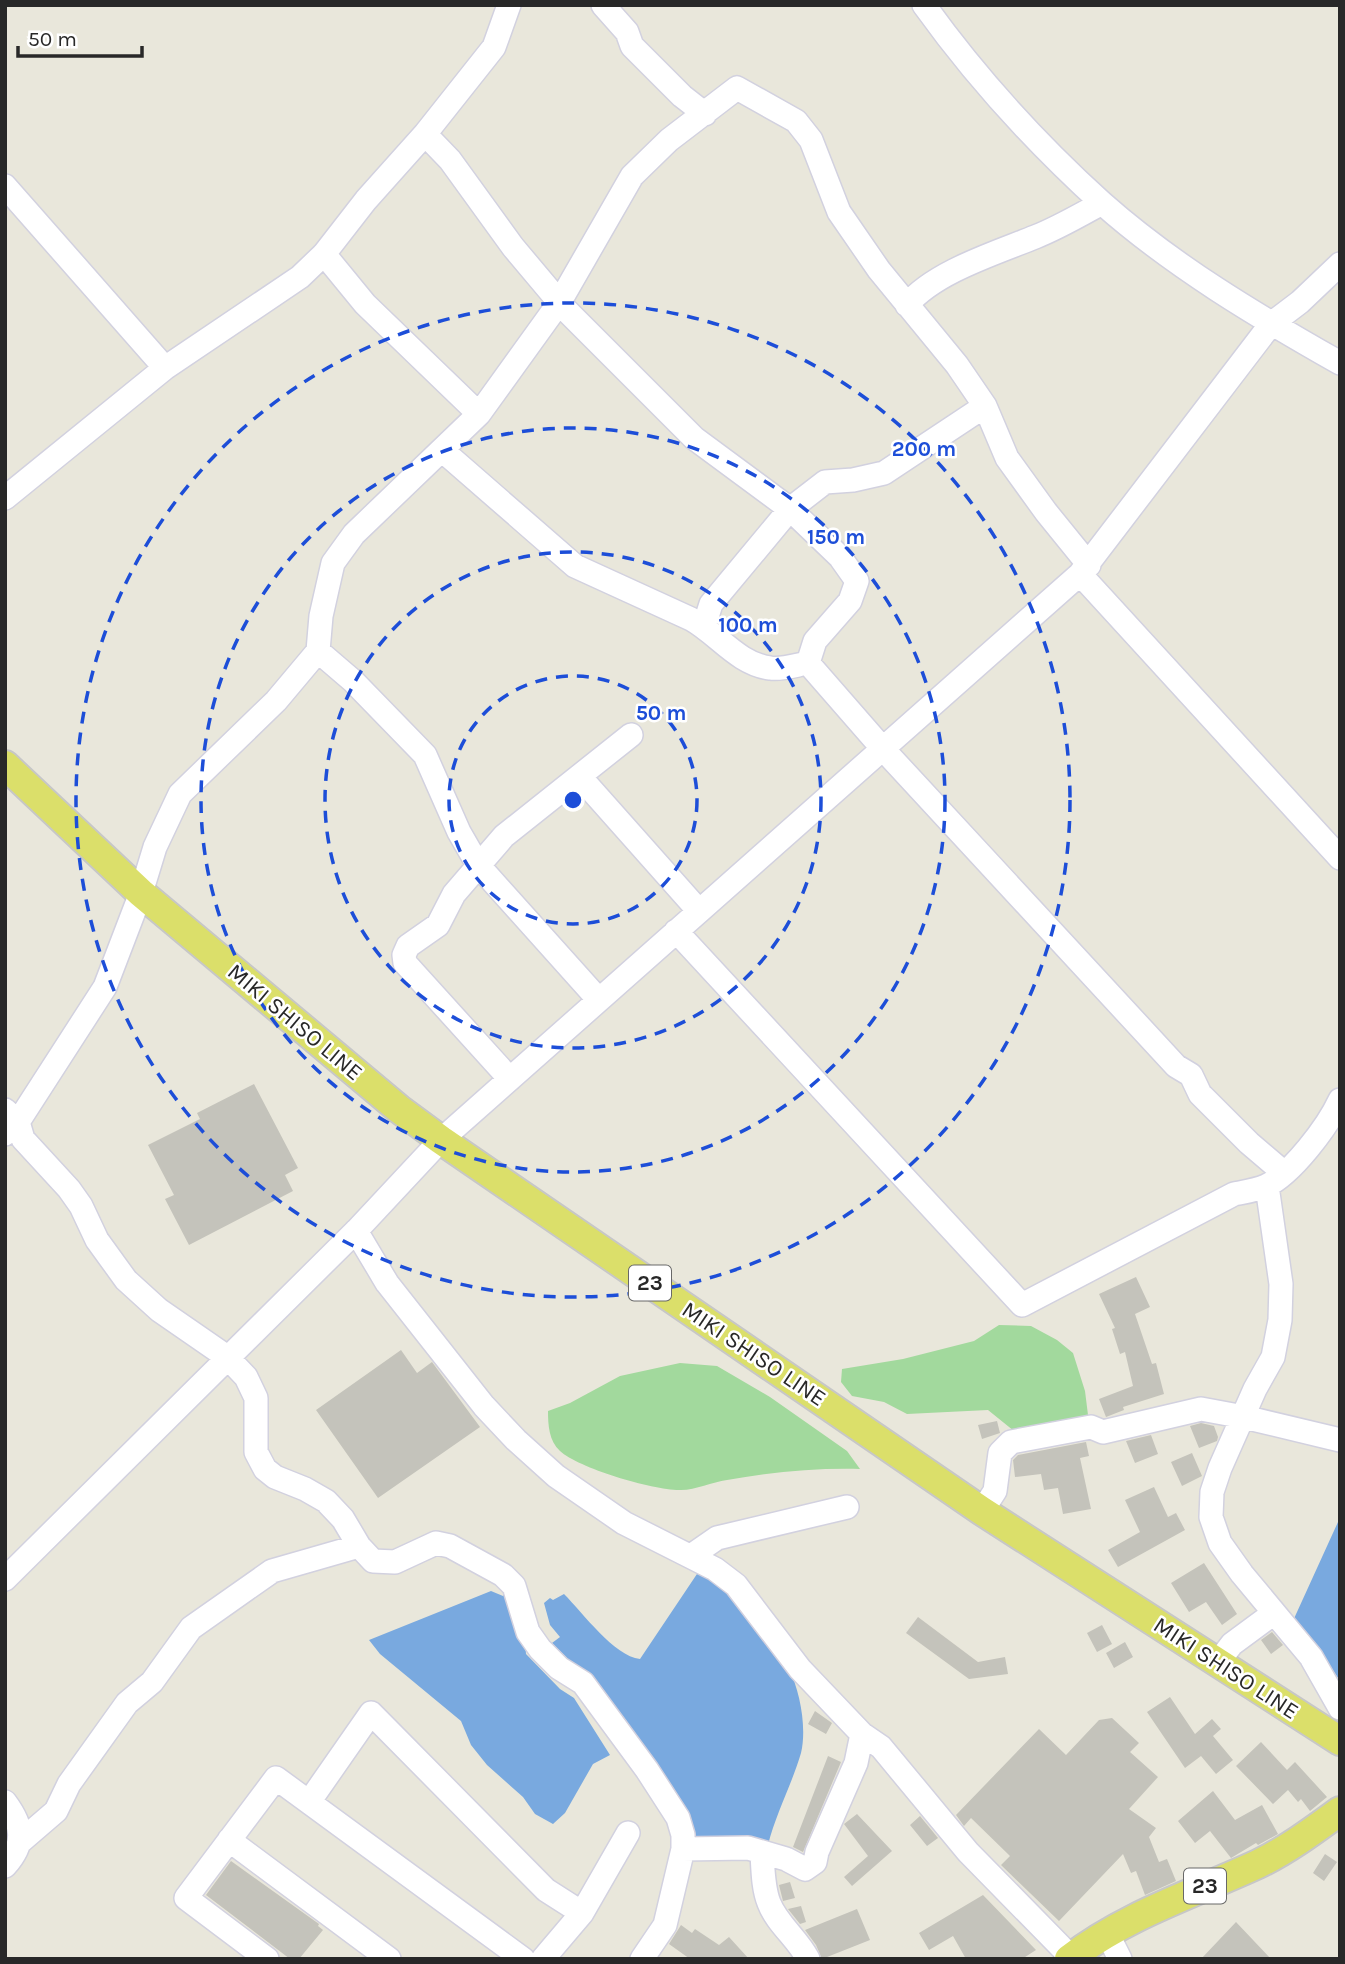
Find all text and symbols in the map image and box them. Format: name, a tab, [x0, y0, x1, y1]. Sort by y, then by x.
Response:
scale bar	[18, 14, 142, 58]
text: 50 m	[28, 27, 77, 51]
text: 200 m	[892, 437, 956, 461]
text: 150 m	[807, 525, 865, 549]
text: 100 m	[718, 613, 778, 637]
text: 50 m	[636, 701, 686, 725]
centre of rings	[561, 788, 585, 812]
street label: MIKI SHISO LINE	[222, 958, 368, 1086]
road number: 23	[629, 1266, 671, 1300]
street label: MIKI SHISO LINE	[677, 1296, 831, 1412]
street label: MIKI SHISO LINE	[1148, 1611, 1304, 1725]
road number: 23	[1184, 1868, 1226, 1904]

